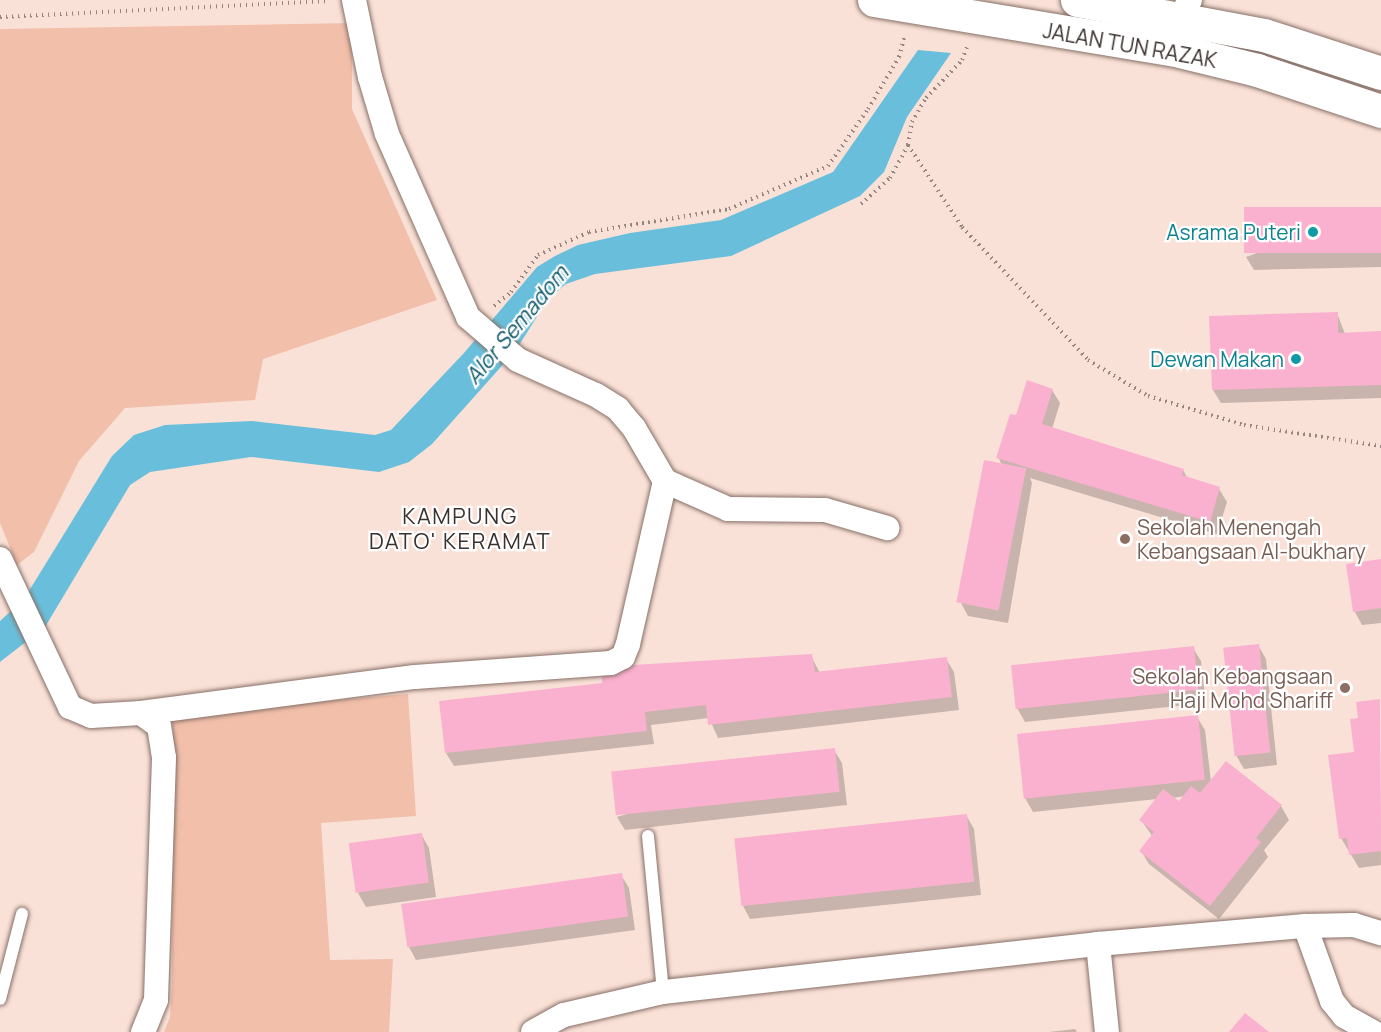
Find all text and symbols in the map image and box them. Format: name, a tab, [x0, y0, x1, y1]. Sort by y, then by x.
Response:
street label: JALAN TUN RAZAK	[1041, 17, 1219, 73]
place label: Asrama Puteri	[1166, 219, 1301, 245]
marker: Asrama Puteri	[1306, 225, 1320, 239]
water label: Alor Semadom	[460, 261, 574, 389]
place label: Dewan Makan	[1150, 346, 1284, 372]
marker: Dewan Makan	[1289, 352, 1303, 366]
district label: KAMPUNG DATO' KERAMAT	[369, 503, 551, 554]
place label: Sekolah Menengah Kebangsaan Al-bukhary	[1137, 514, 1366, 564]
marker: Sekolah Menengah Kebangsaan Al-bukhary	[1118, 532, 1132, 546]
place label: Sekolah Kebangsaan Haji Mohd Shariff	[1132, 663, 1333, 713]
marker: Sekolah Kebangsaan Haji Mohd Shariff	[1338, 681, 1352, 695]

